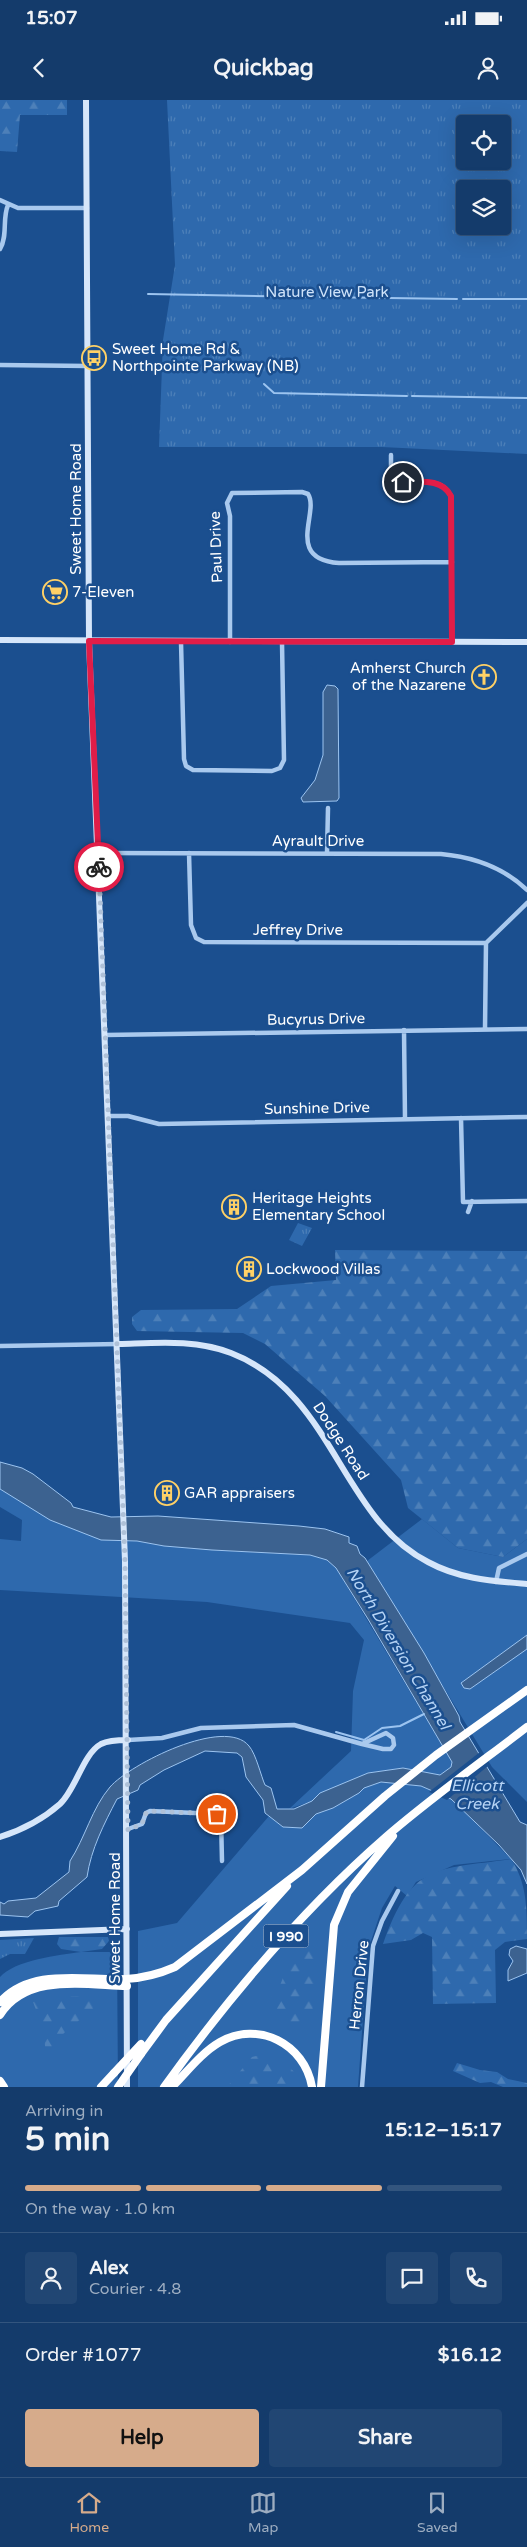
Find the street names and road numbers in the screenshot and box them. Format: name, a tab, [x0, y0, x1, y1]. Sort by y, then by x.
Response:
street label: Sweet Home Road	[67, 443, 85, 575]
street label: Paul Drive	[206, 511, 226, 583]
street label: Ayrault Drive	[272, 832, 364, 850]
street label: Jeffrey Drive	[253, 921, 343, 939]
street label: Bucyrus Drive	[267, 1009, 365, 1029]
street label: Sunshine Drive	[264, 1098, 370, 1118]
street label: Dodge Road	[309, 1399, 373, 1483]
street label: Sweet Home Road	[106, 1852, 124, 1984]
road number: I 990	[264, 1924, 308, 1948]
street label: Herron Drive	[345, 1939, 373, 2031]

